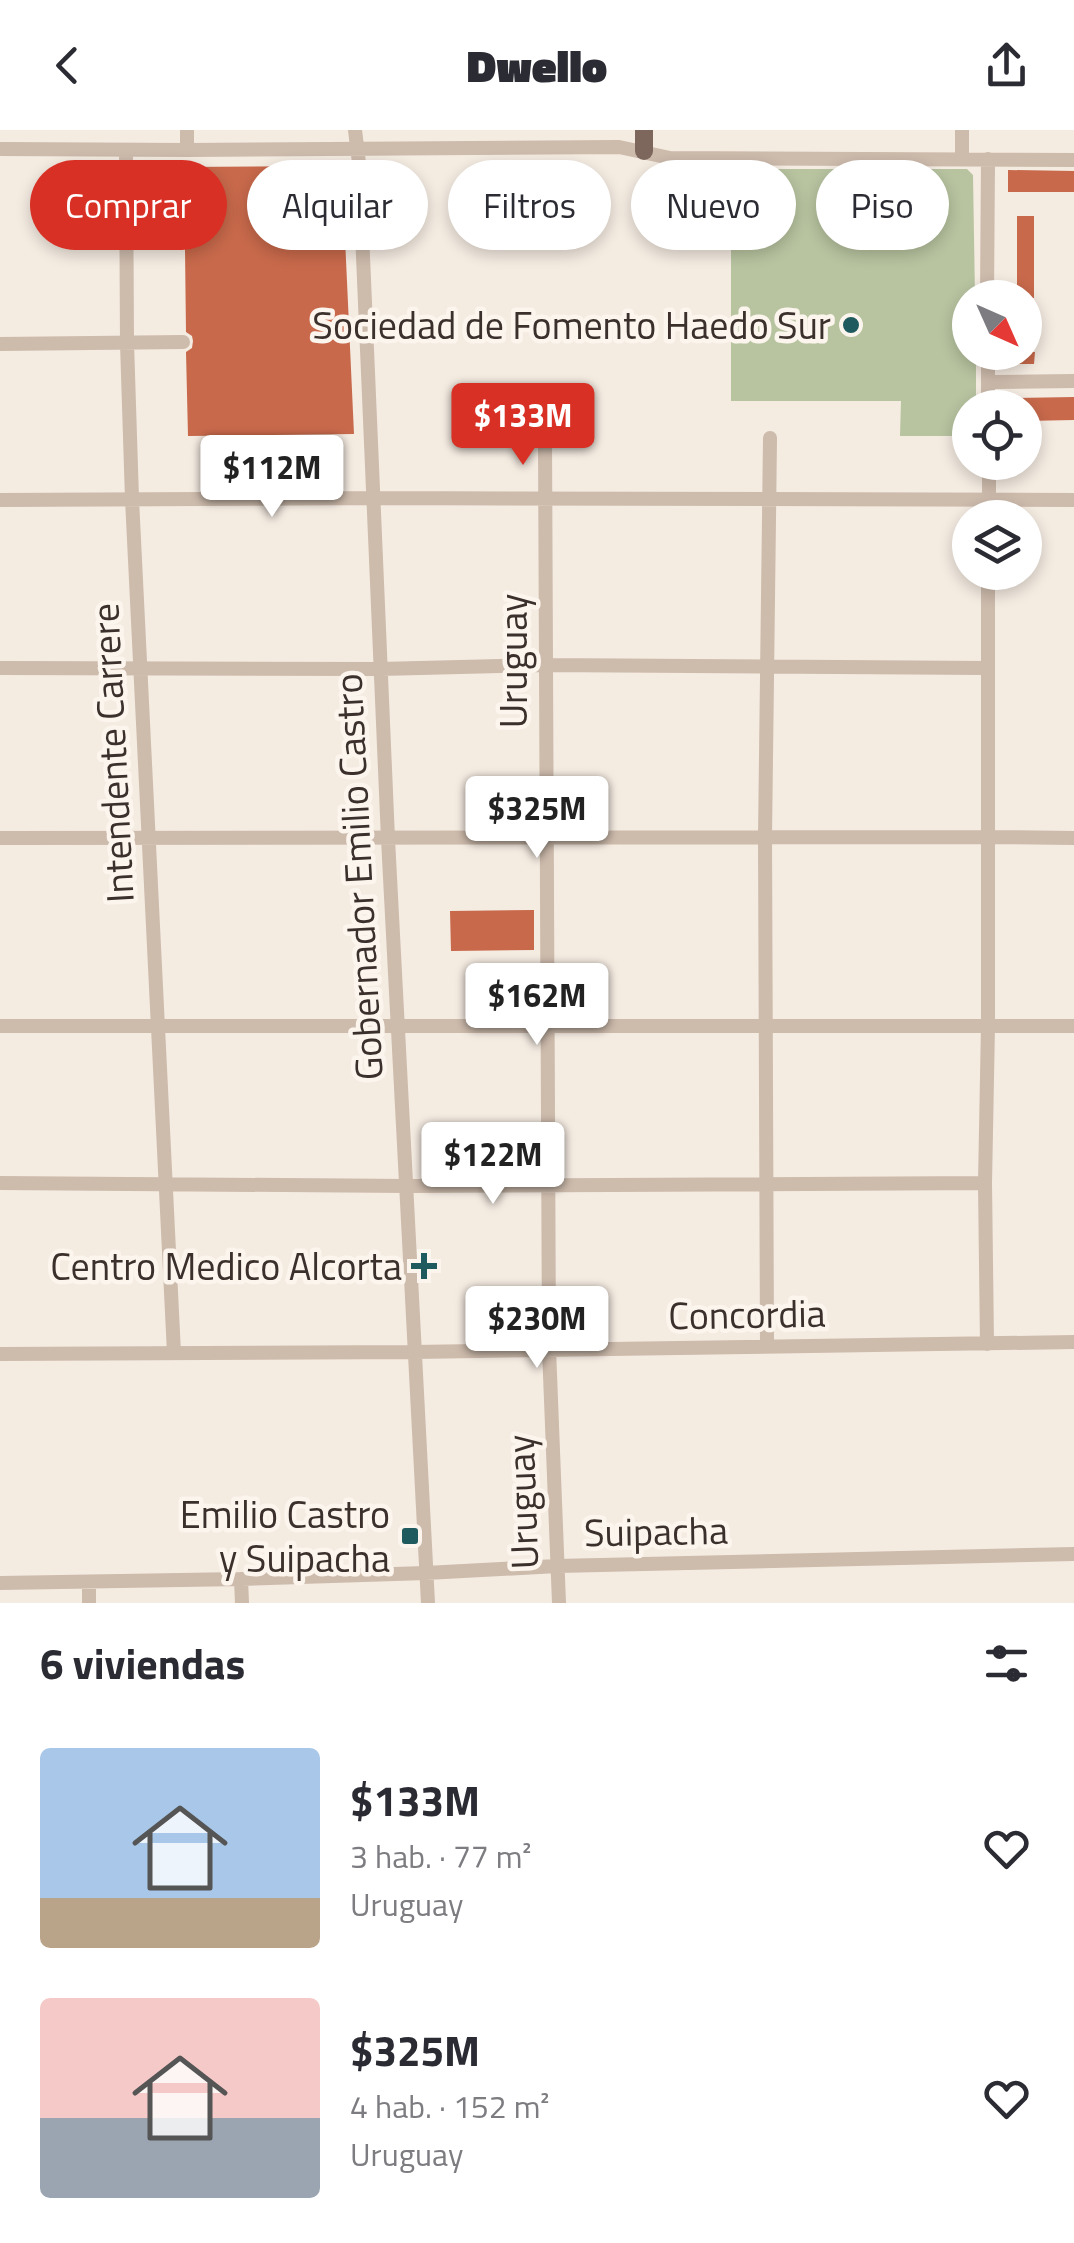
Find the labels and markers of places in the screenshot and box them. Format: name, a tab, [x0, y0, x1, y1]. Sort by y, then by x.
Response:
place label: Sociedad de Fomento Haedo Sur	[312, 296, 831, 354]
marker: Sociedad de Fomento Haedo Sur	[840, 314, 862, 336]
pin: $133M	[453, 383, 593, 468]
pin: $112M	[202, 435, 342, 520]
pin: $325M	[467, 776, 607, 861]
pin: $162M	[467, 963, 607, 1048]
pin: $122M	[423, 1122, 563, 1207]
place label: Centro Medico Alcorta	[50, 1237, 402, 1295]
marker: Centro Medico Alcorta	[411, 1253, 437, 1279]
pin: $230M	[467, 1286, 607, 1371]
place label: Emilio Castro y Suipacha	[180, 1485, 390, 1587]
marker: Emilio Castro y Suipacha	[399, 1525, 421, 1547]

